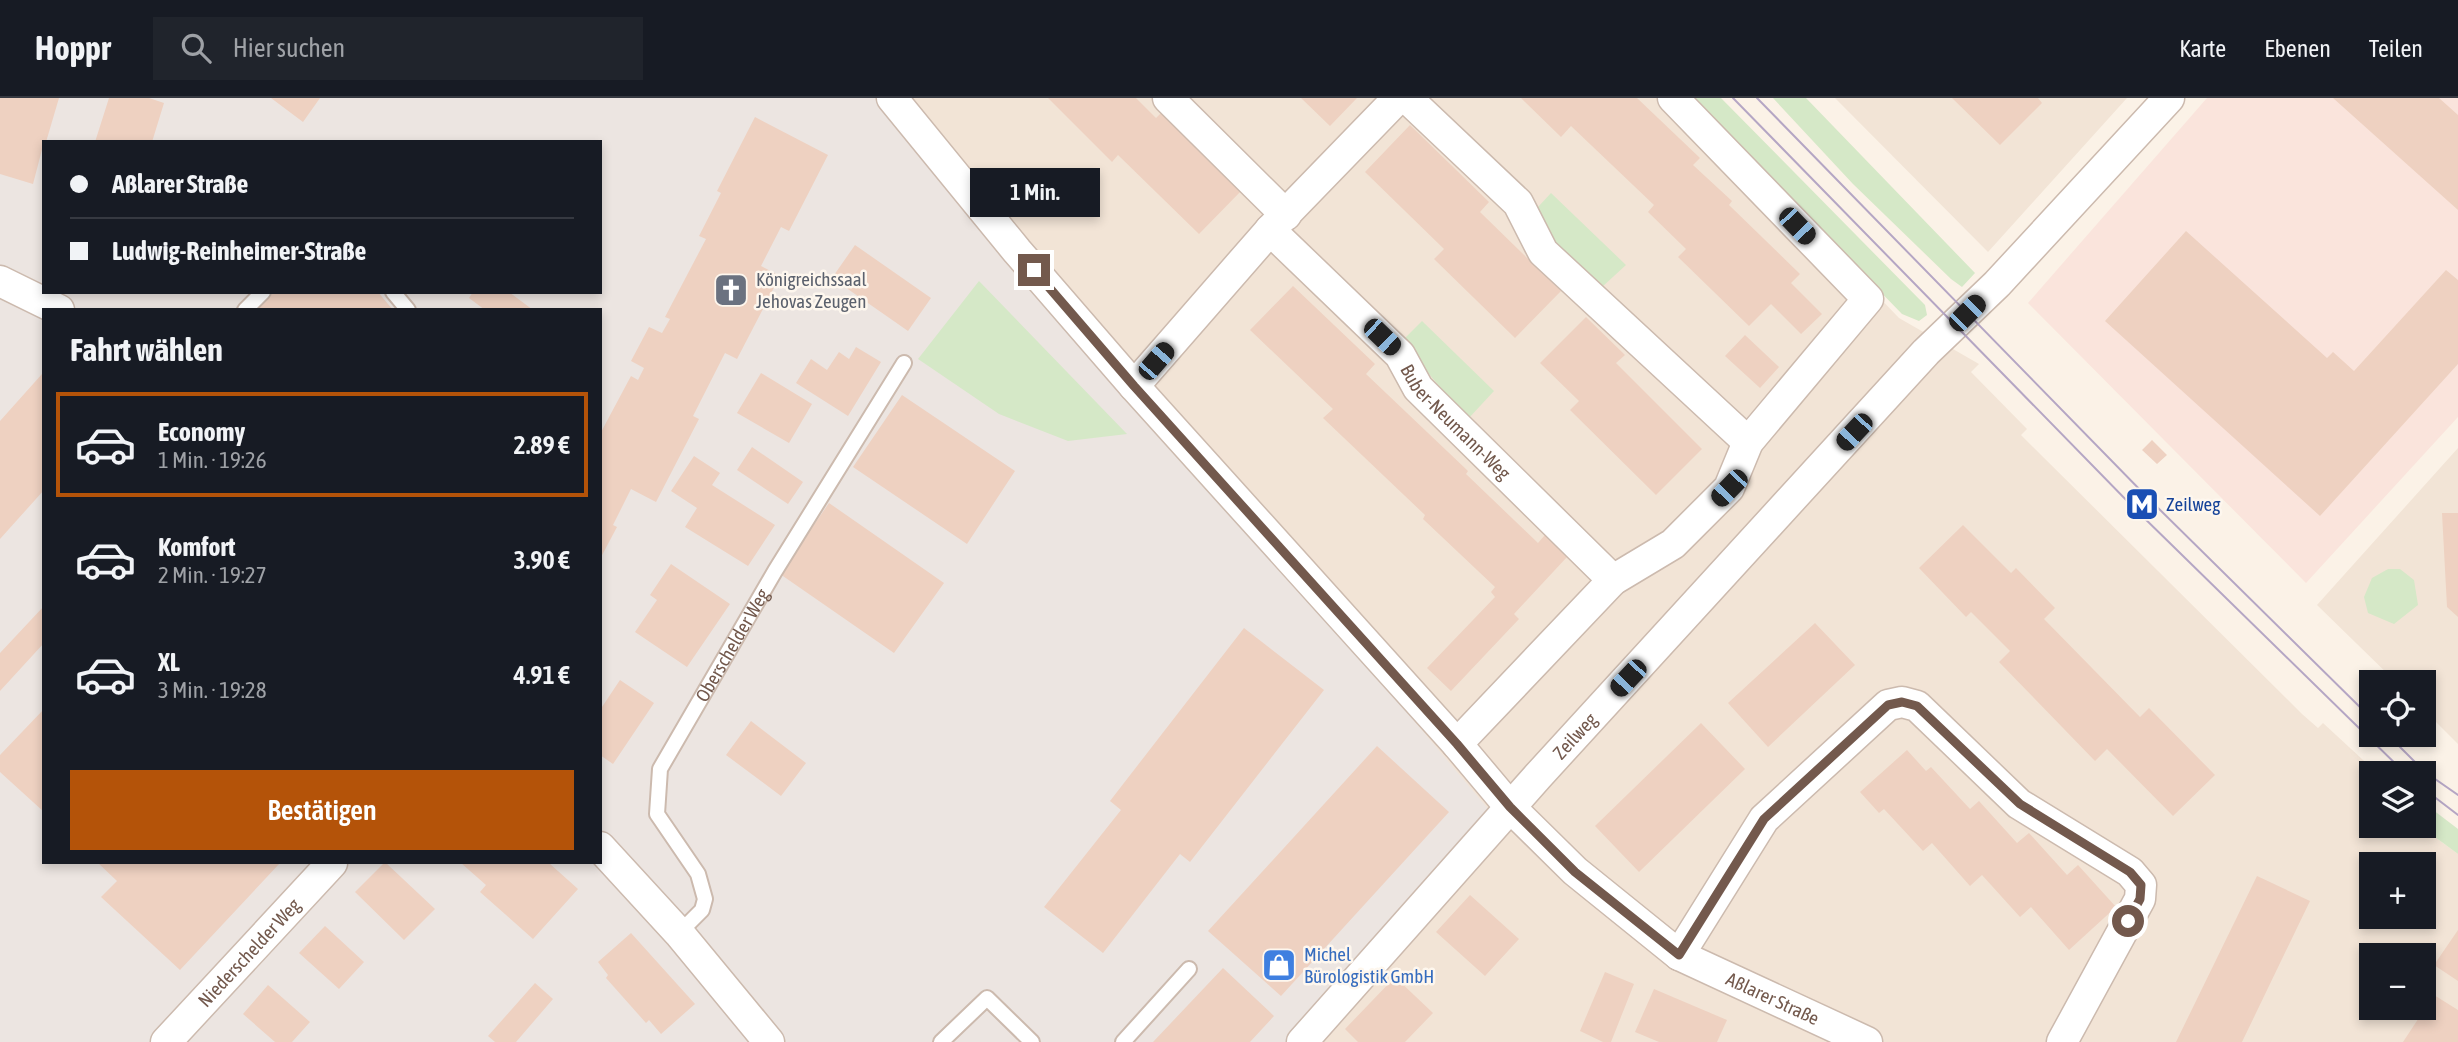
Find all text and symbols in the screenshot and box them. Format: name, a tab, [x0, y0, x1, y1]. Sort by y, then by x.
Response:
search box	[153, 17, 643, 80]
text: Hoppr	[35, 29, 111, 67]
icon: search	[177, 29, 215, 67]
text: Hier suchen	[233, 33, 345, 63]
text: Karte	[2179, 35, 2226, 62]
text: Ebenen	[2264, 35, 2331, 62]
text: Teilen	[2369, 35, 2423, 62]
text: Aßlarer Straße	[112, 169, 248, 199]
callout: 1 Min.	[969, 169, 1099, 218]
text: 1 Min.	[1010, 179, 1060, 205]
car	[1775, 204, 1820, 248]
text: Ludwig-Reinheimer-Straße	[112, 236, 366, 266]
route end	[1018, 254, 1050, 286]
place label: Königreichssaal Jehovas Zeugen	[756, 268, 867, 312]
church icon: Königreichssaal Jehovas Zeugen	[712, 271, 750, 309]
car	[1945, 291, 1990, 335]
car	[1360, 315, 1405, 359]
text: Fahrt wählen	[70, 331, 223, 368]
car	[1135, 338, 1178, 384]
street label: Buber-Neumann-Weg	[1396, 360, 1516, 485]
car	[1832, 409, 1877, 455]
icon: car	[74, 413, 137, 476]
text: Economy	[158, 417, 245, 447]
text: 2.89 €	[513, 430, 570, 460]
text: 1 Min. · 19:26	[158, 447, 266, 473]
car	[1707, 466, 1752, 510]
metro station icon: Zeilweg	[2123, 485, 2161, 523]
place label: Zeilweg	[2166, 493, 2221, 515]
icon: car	[74, 528, 137, 591]
text: Komfort	[158, 532, 235, 562]
text: 3.90 €	[513, 545, 570, 575]
text: 2 Min. · 19:27	[158, 562, 266, 588]
street label: Oberschelder Weg	[691, 584, 774, 705]
icon: car	[74, 643, 137, 706]
text: XL	[158, 647, 180, 677]
car	[1606, 655, 1651, 701]
text: 4.91 €	[513, 660, 570, 690]
map controls	[2359, 670, 2436, 1020]
button: locate	[2359, 670, 2436, 747]
text: 3 Min. · 19:28	[158, 677, 266, 703]
street label: Zeilweg	[1548, 708, 1602, 763]
button: layers	[2359, 761, 2436, 838]
button: Bestätigen	[70, 770, 574, 850]
button: +	[2359, 852, 2436, 929]
street label: Niederschelder Weg	[193, 893, 305, 1011]
route start	[2112, 905, 2144, 937]
place label: Michel Bürologistik GmbH	[1304, 943, 1434, 987]
button: −	[2359, 943, 2436, 1020]
shop icon: Michel Bürologistik GmbH	[1260, 946, 1298, 984]
street label: Aßlarer Straße	[1723, 967, 1823, 1029]

